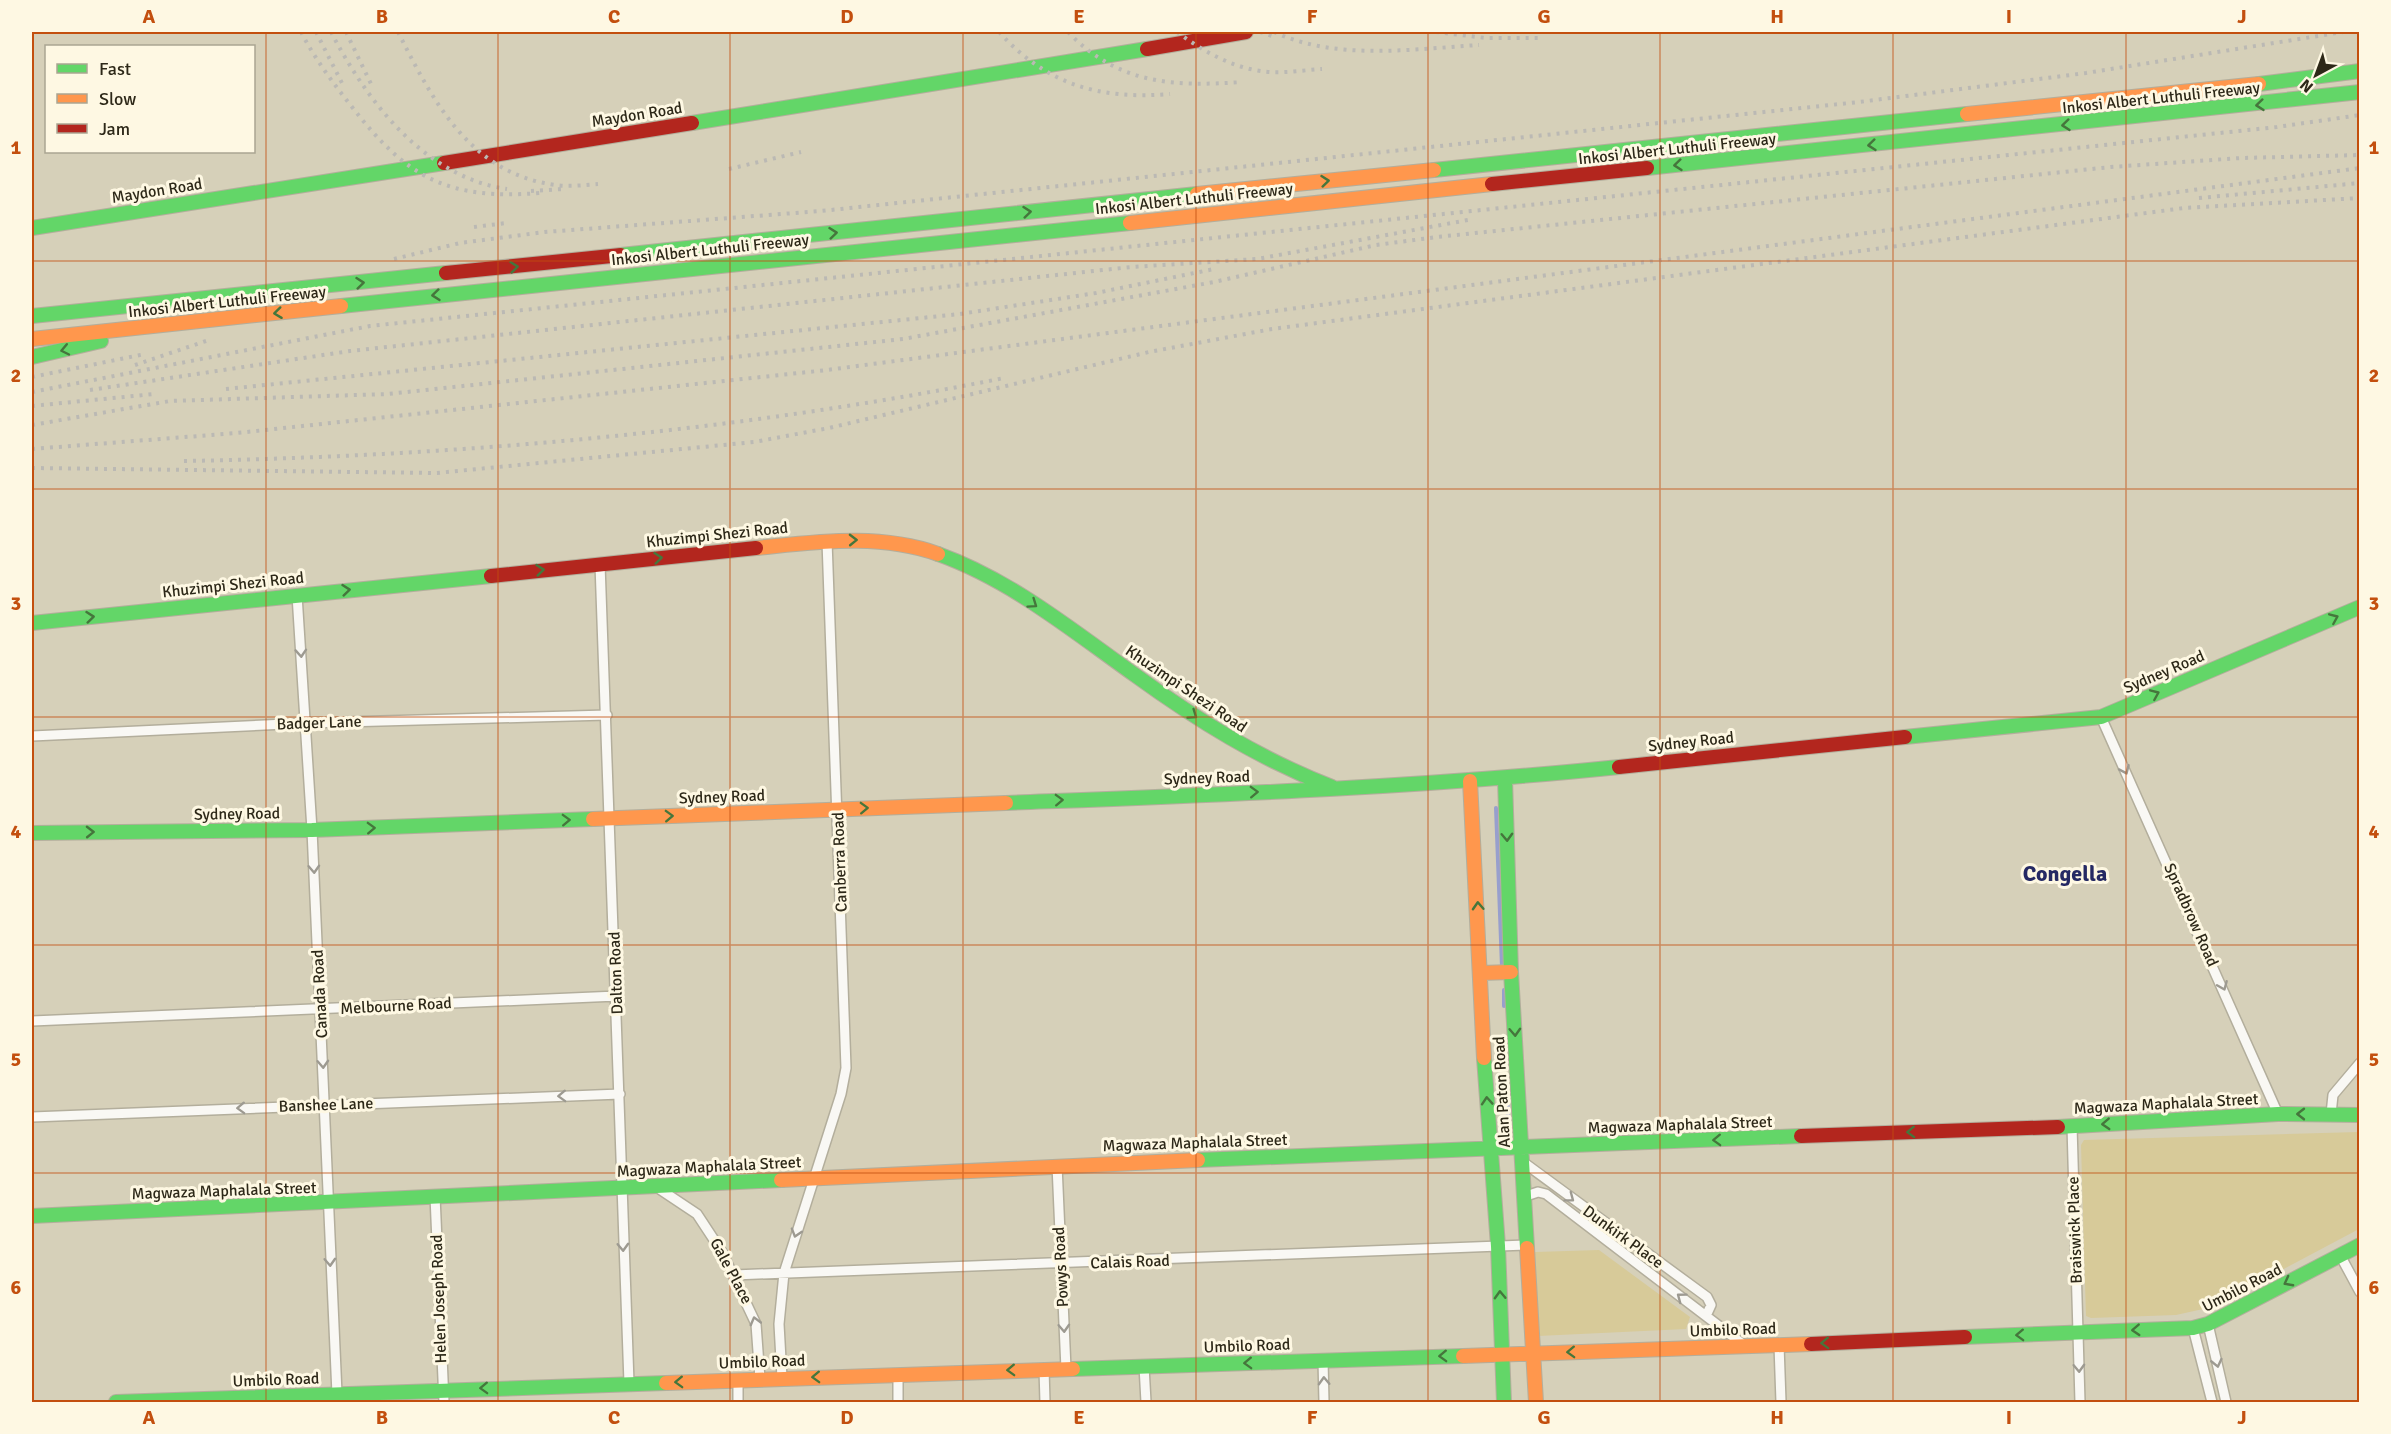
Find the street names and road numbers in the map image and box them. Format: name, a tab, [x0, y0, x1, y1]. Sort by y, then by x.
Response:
street label: Inkosi Albert Luthuli Freeway	[2061, 78, 2261, 118]
street label: Maydon Road	[590, 98, 684, 132]
street label: Inkosi Albert Luthuli Freeway	[1577, 129, 1777, 169]
street label: Maydon Road	[110, 174, 204, 208]
street label: Inkosi Albert Luthuli Freeway	[1094, 179, 1294, 219]
street label: Inkosi Albert Luthuli Freeway	[610, 230, 810, 270]
street label: Inkosi Albert Luthuli Freeway	[127, 282, 327, 322]
street label: Khuzimpi Shezi Road	[645, 518, 789, 552]
street label: Khuzimpi Shezi Road	[161, 568, 305, 602]
street label: Khuzimpi Shezi Road	[1121, 641, 1251, 737]
street label: Sydney Road	[2120, 646, 2208, 698]
street label: Badger Lane	[276, 712, 362, 734]
street label: Sydney Road	[1647, 728, 1735, 756]
street label: Sydney Road	[1164, 767, 1250, 789]
street label: Sydney Road	[679, 786, 765, 808]
street label: Sydney Road	[194, 803, 280, 825]
street label: Canberra Road	[828, 811, 852, 913]
street label: Spradbrow Road	[2159, 860, 2223, 970]
street label: Dalton Road	[605, 931, 627, 1015]
street label: Canada Road	[308, 949, 332, 1039]
street label: Melbourne Road	[340, 993, 452, 1019]
street label: Alan Paton Road	[1489, 1036, 1515, 1148]
street label: Magwaza Maphalala Street	[2073, 1089, 2259, 1119]
street label: Banshee Lane	[278, 1093, 374, 1117]
street label: Magwaza Maphalala Street	[1587, 1112, 1773, 1138]
street label: Magwaza Maphalala Street	[1102, 1130, 1288, 1156]
street label: Magwaza Maphalala Street	[616, 1152, 802, 1182]
street label: Braiswick Place	[2063, 1176, 2087, 1284]
street label: Magwaza Maphalala Street	[131, 1178, 317, 1204]
street label: Dunkirk Place	[1579, 1201, 1667, 1273]
street label: Powys Road	[1049, 1226, 1073, 1308]
street label: Helen Joseph Road	[427, 1234, 451, 1364]
street label: Gale Place	[705, 1235, 757, 1307]
street label: Calais Road	[1090, 1251, 1170, 1273]
street label: Umbilo Road	[2199, 1259, 2285, 1317]
street label: Umbilo Road	[1689, 1318, 1777, 1342]
street label: Umbilo Road	[1203, 1334, 1291, 1358]
street label: Umbilo Road	[718, 1350, 806, 1374]
street label: Umbilo Road	[232, 1368, 320, 1392]

